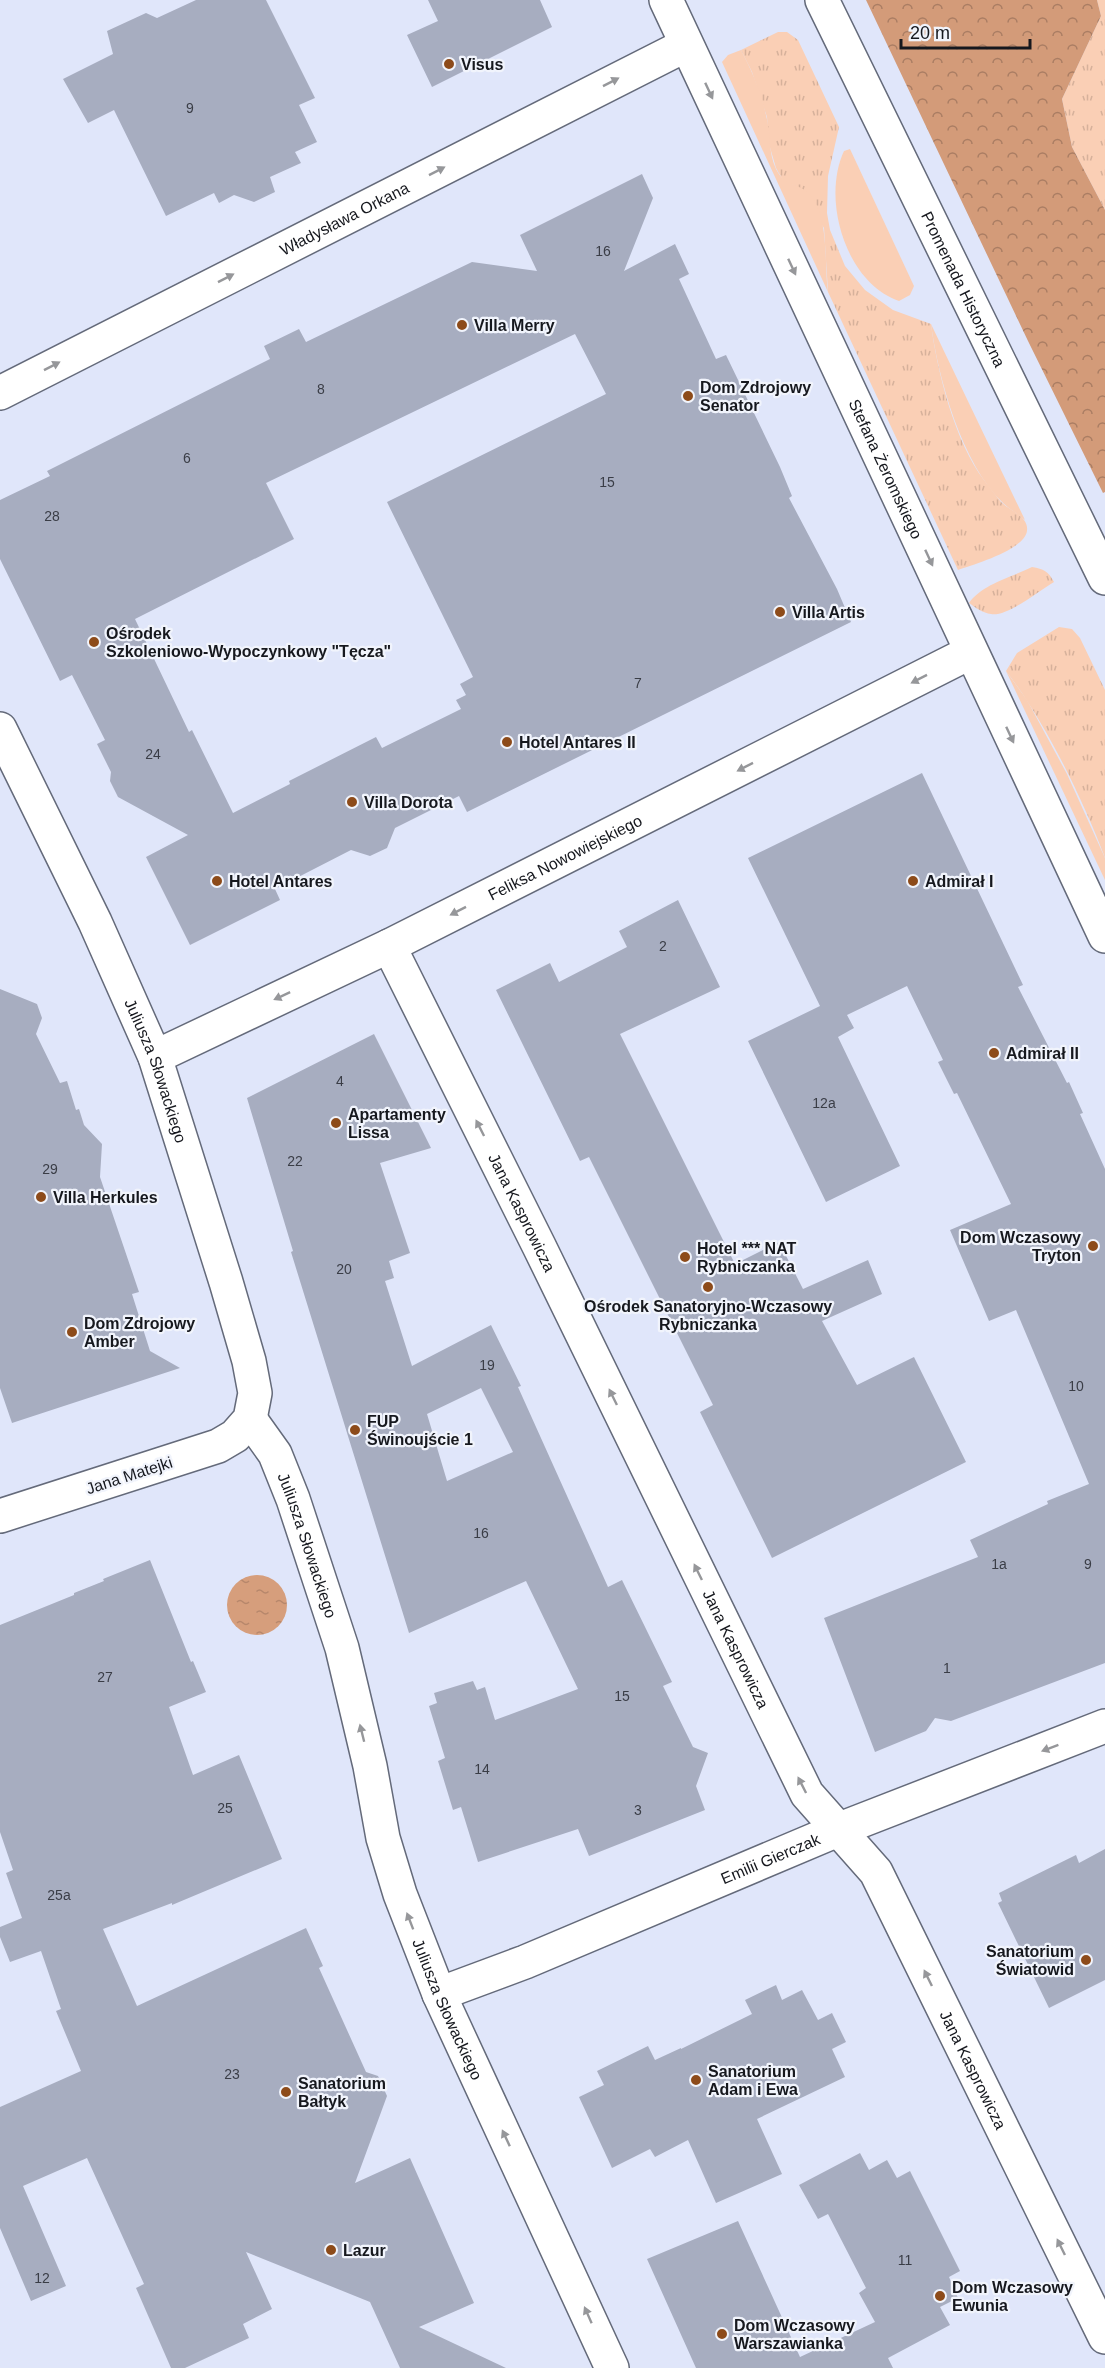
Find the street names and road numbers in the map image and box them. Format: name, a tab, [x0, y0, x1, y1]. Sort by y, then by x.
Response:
street label: Władysława Orkana	[277, 179, 412, 259]
street label: Promenada Historyczna	[918, 209, 1008, 370]
street label: Stefana Żeromskiego	[845, 397, 926, 542]
street label: Feliksa Nowowiejskiego	[485, 812, 645, 904]
street label: Juliusza Słowackiego	[121, 996, 190, 1145]
street label: Jana Kasprowicza	[485, 1151, 558, 1275]
street label: Jana Matejki	[84, 1454, 174, 1497]
street label: Juliusza Słowackiego	[274, 1470, 340, 1620]
street label: Jana Kasprowicza	[699, 1587, 772, 1711]
street label: Emilii Gierczak	[718, 1830, 823, 1887]
street label: Juliusza Słowackiego	[409, 1936, 486, 2083]
street label: Jana Kasprowicza	[937, 2008, 1009, 2132]

